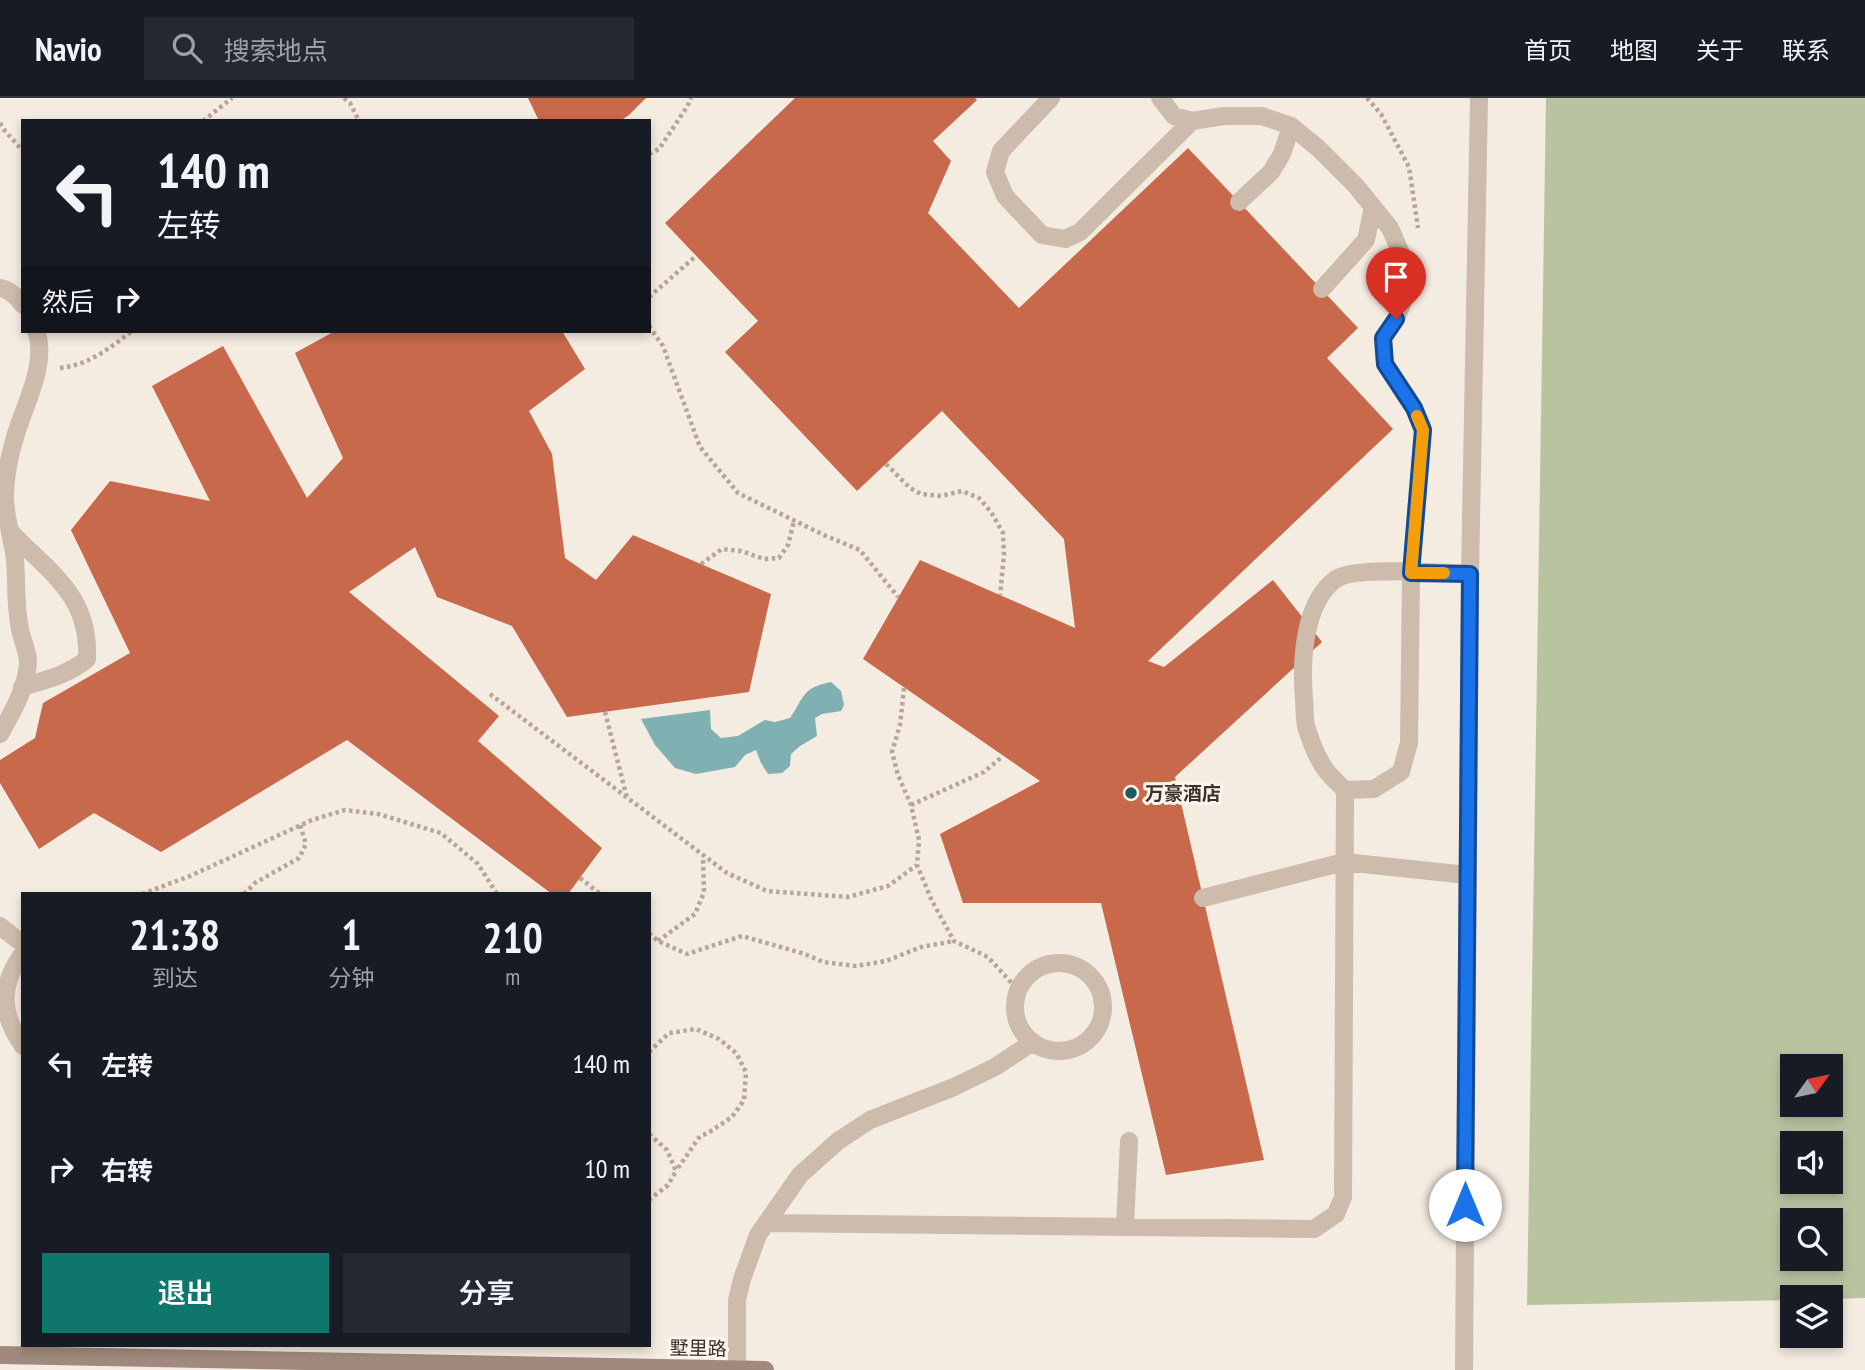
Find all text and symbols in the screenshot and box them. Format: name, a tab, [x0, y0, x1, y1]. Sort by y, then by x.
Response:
search box	[144, 17, 634, 80]
text: Navio	[35, 27, 102, 70]
icon: search	[168, 29, 206, 67]
text: 搜索地点	[224, 34, 328, 67]
text: 首页	[1524, 35, 1572, 66]
text: 地图	[1610, 35, 1658, 66]
text: 关于	[1696, 35, 1744, 66]
text: 联系	[1782, 35, 1830, 66]
text: 140 m	[157, 138, 270, 202]
icon: left	[42, 147, 133, 238]
text: 左转	[157, 204, 221, 246]
pin	[1366, 247, 1426, 319]
icon: arrive	[1377, 258, 1415, 296]
icon: right	[108, 280, 146, 318]
text: 然后	[42, 285, 94, 318]
place label: 万豪酒店	[1145, 781, 1221, 805]
marker: 万豪酒店	[1123, 785, 1139, 801]
text: 21:38	[129, 907, 220, 962]
text: 1	[341, 907, 361, 962]
text: 210	[483, 910, 543, 965]
text: m	[505, 962, 520, 991]
text: 到达	[152, 963, 198, 992]
text: 分钟	[328, 963, 374, 992]
icon: left	[42, 1045, 80, 1083]
text: 140 m	[572, 1047, 630, 1080]
text: 左转	[101, 1049, 153, 1082]
north arrow	[1780, 1054, 1843, 1116]
map controls	[1780, 1054, 1843, 1348]
button: sound	[1780, 1131, 1843, 1194]
icon: right	[42, 1150, 80, 1188]
text: 10 m	[584, 1152, 630, 1185]
text: 右转	[101, 1154, 153, 1187]
position arrow	[1428, 1168, 1502, 1242]
button: search	[1780, 1208, 1843, 1271]
button: 退出	[42, 1253, 329, 1333]
button: 分享	[343, 1253, 630, 1333]
button: layers	[1780, 1285, 1843, 1348]
street label: 墅里路	[669, 1336, 727, 1360]

